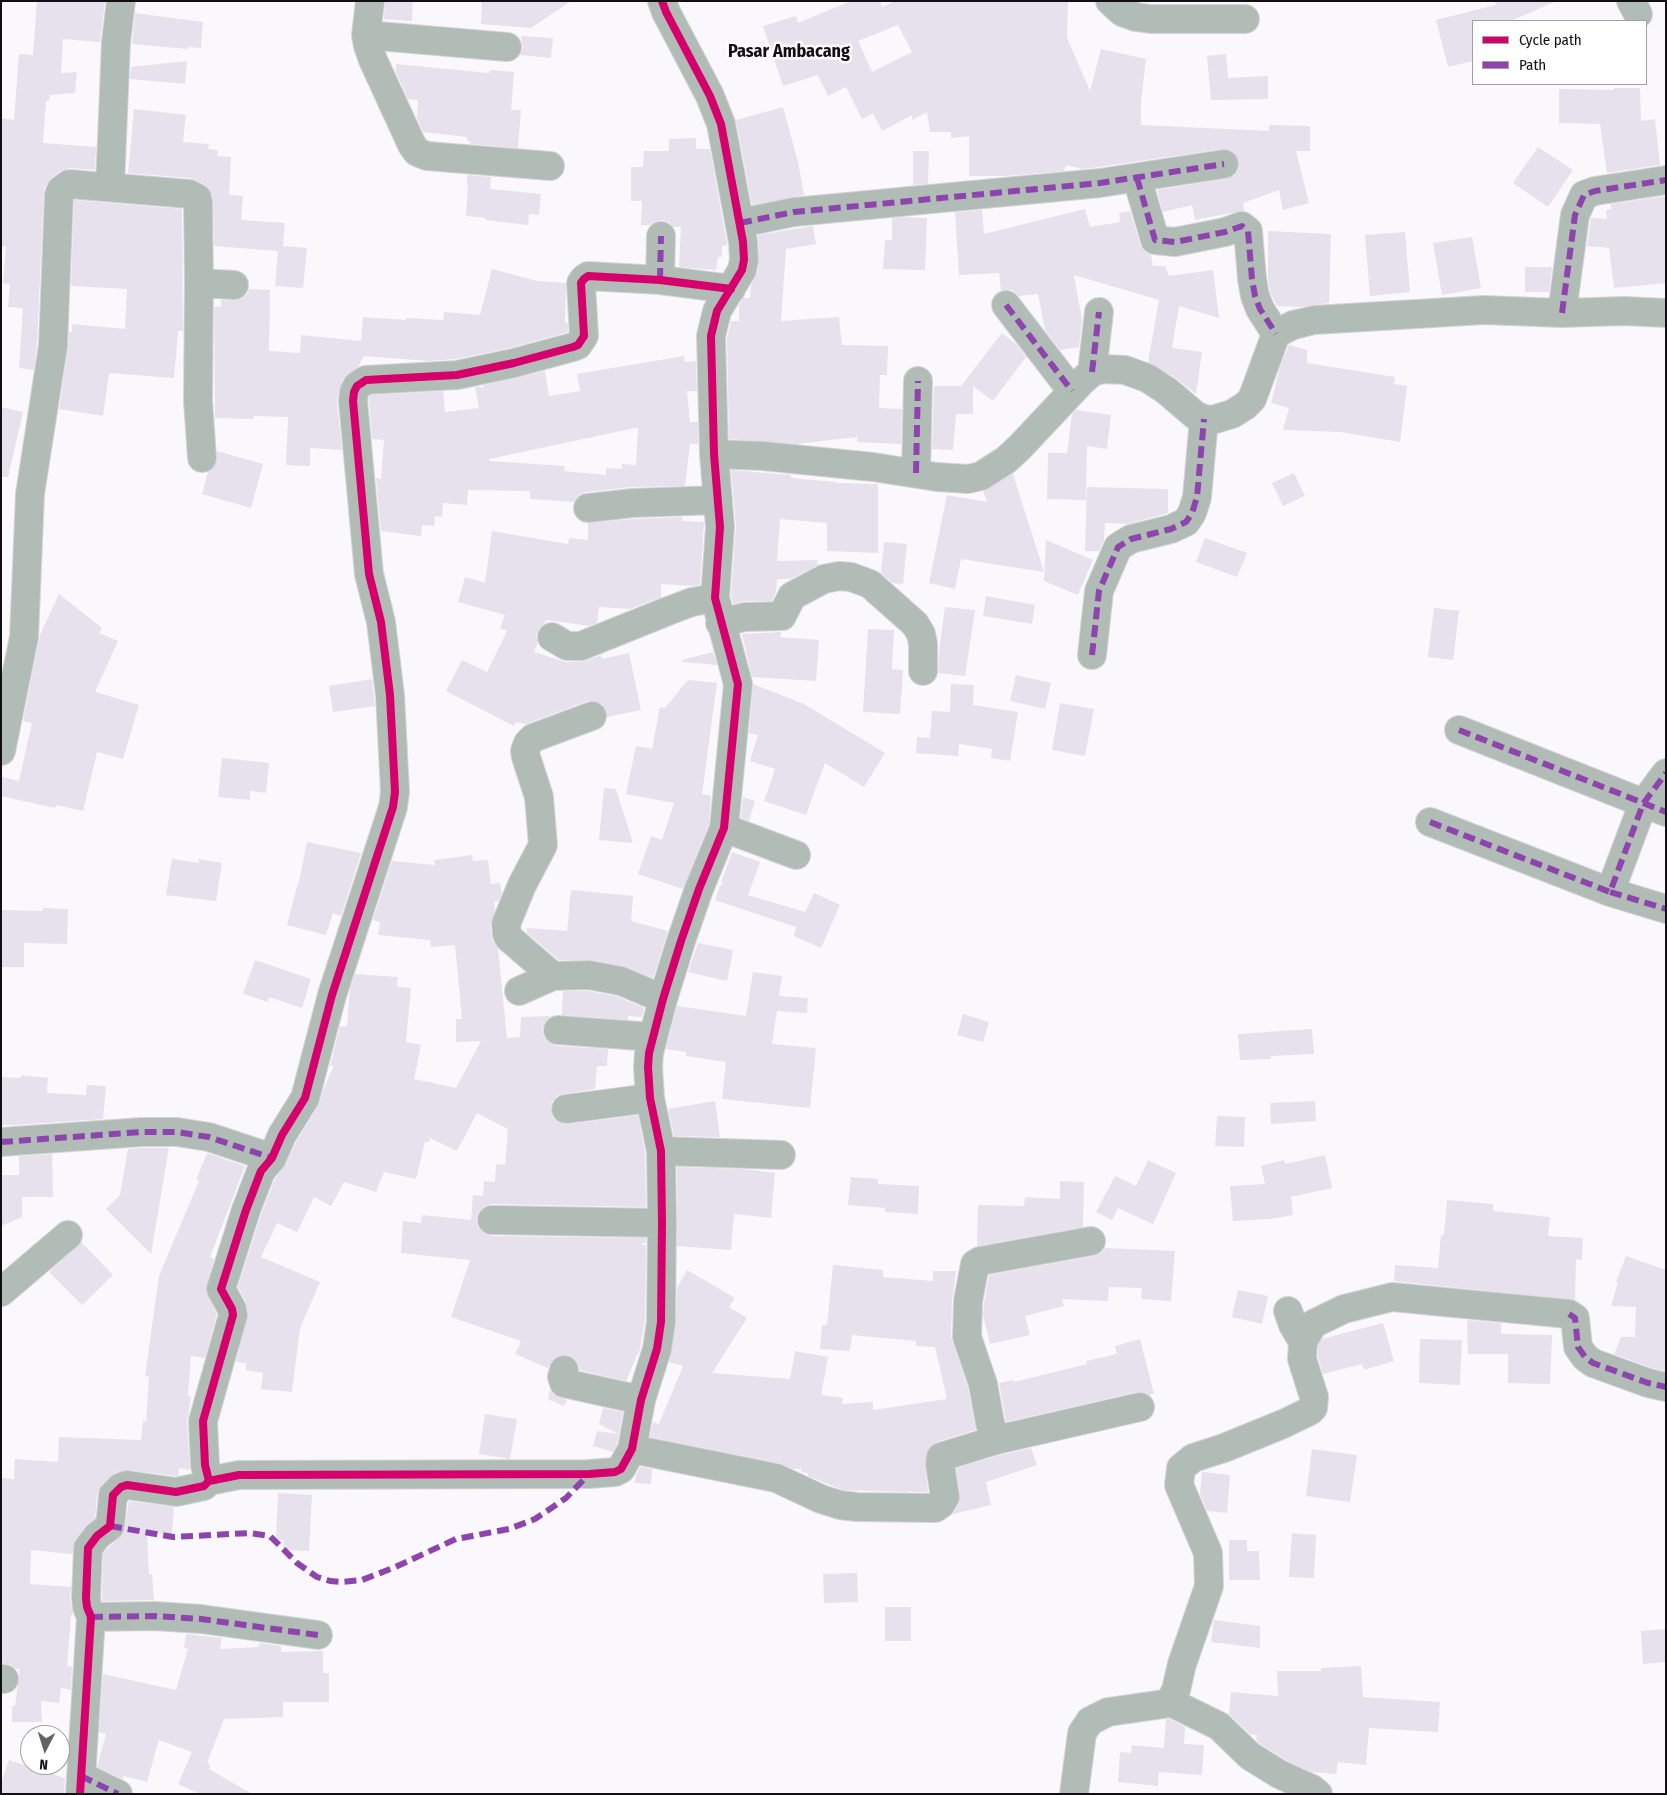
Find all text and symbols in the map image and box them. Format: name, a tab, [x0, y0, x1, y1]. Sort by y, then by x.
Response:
legend	[1472, 20, 1647, 85]
text: Cycle path	[1519, 31, 1582, 49]
district label: Pasar Ambacang	[728, 41, 850, 63]
text: Path	[1519, 56, 1546, 74]
north arrow	[20, 1725, 70, 1775]
text: N	[39, 1756, 49, 1773]

